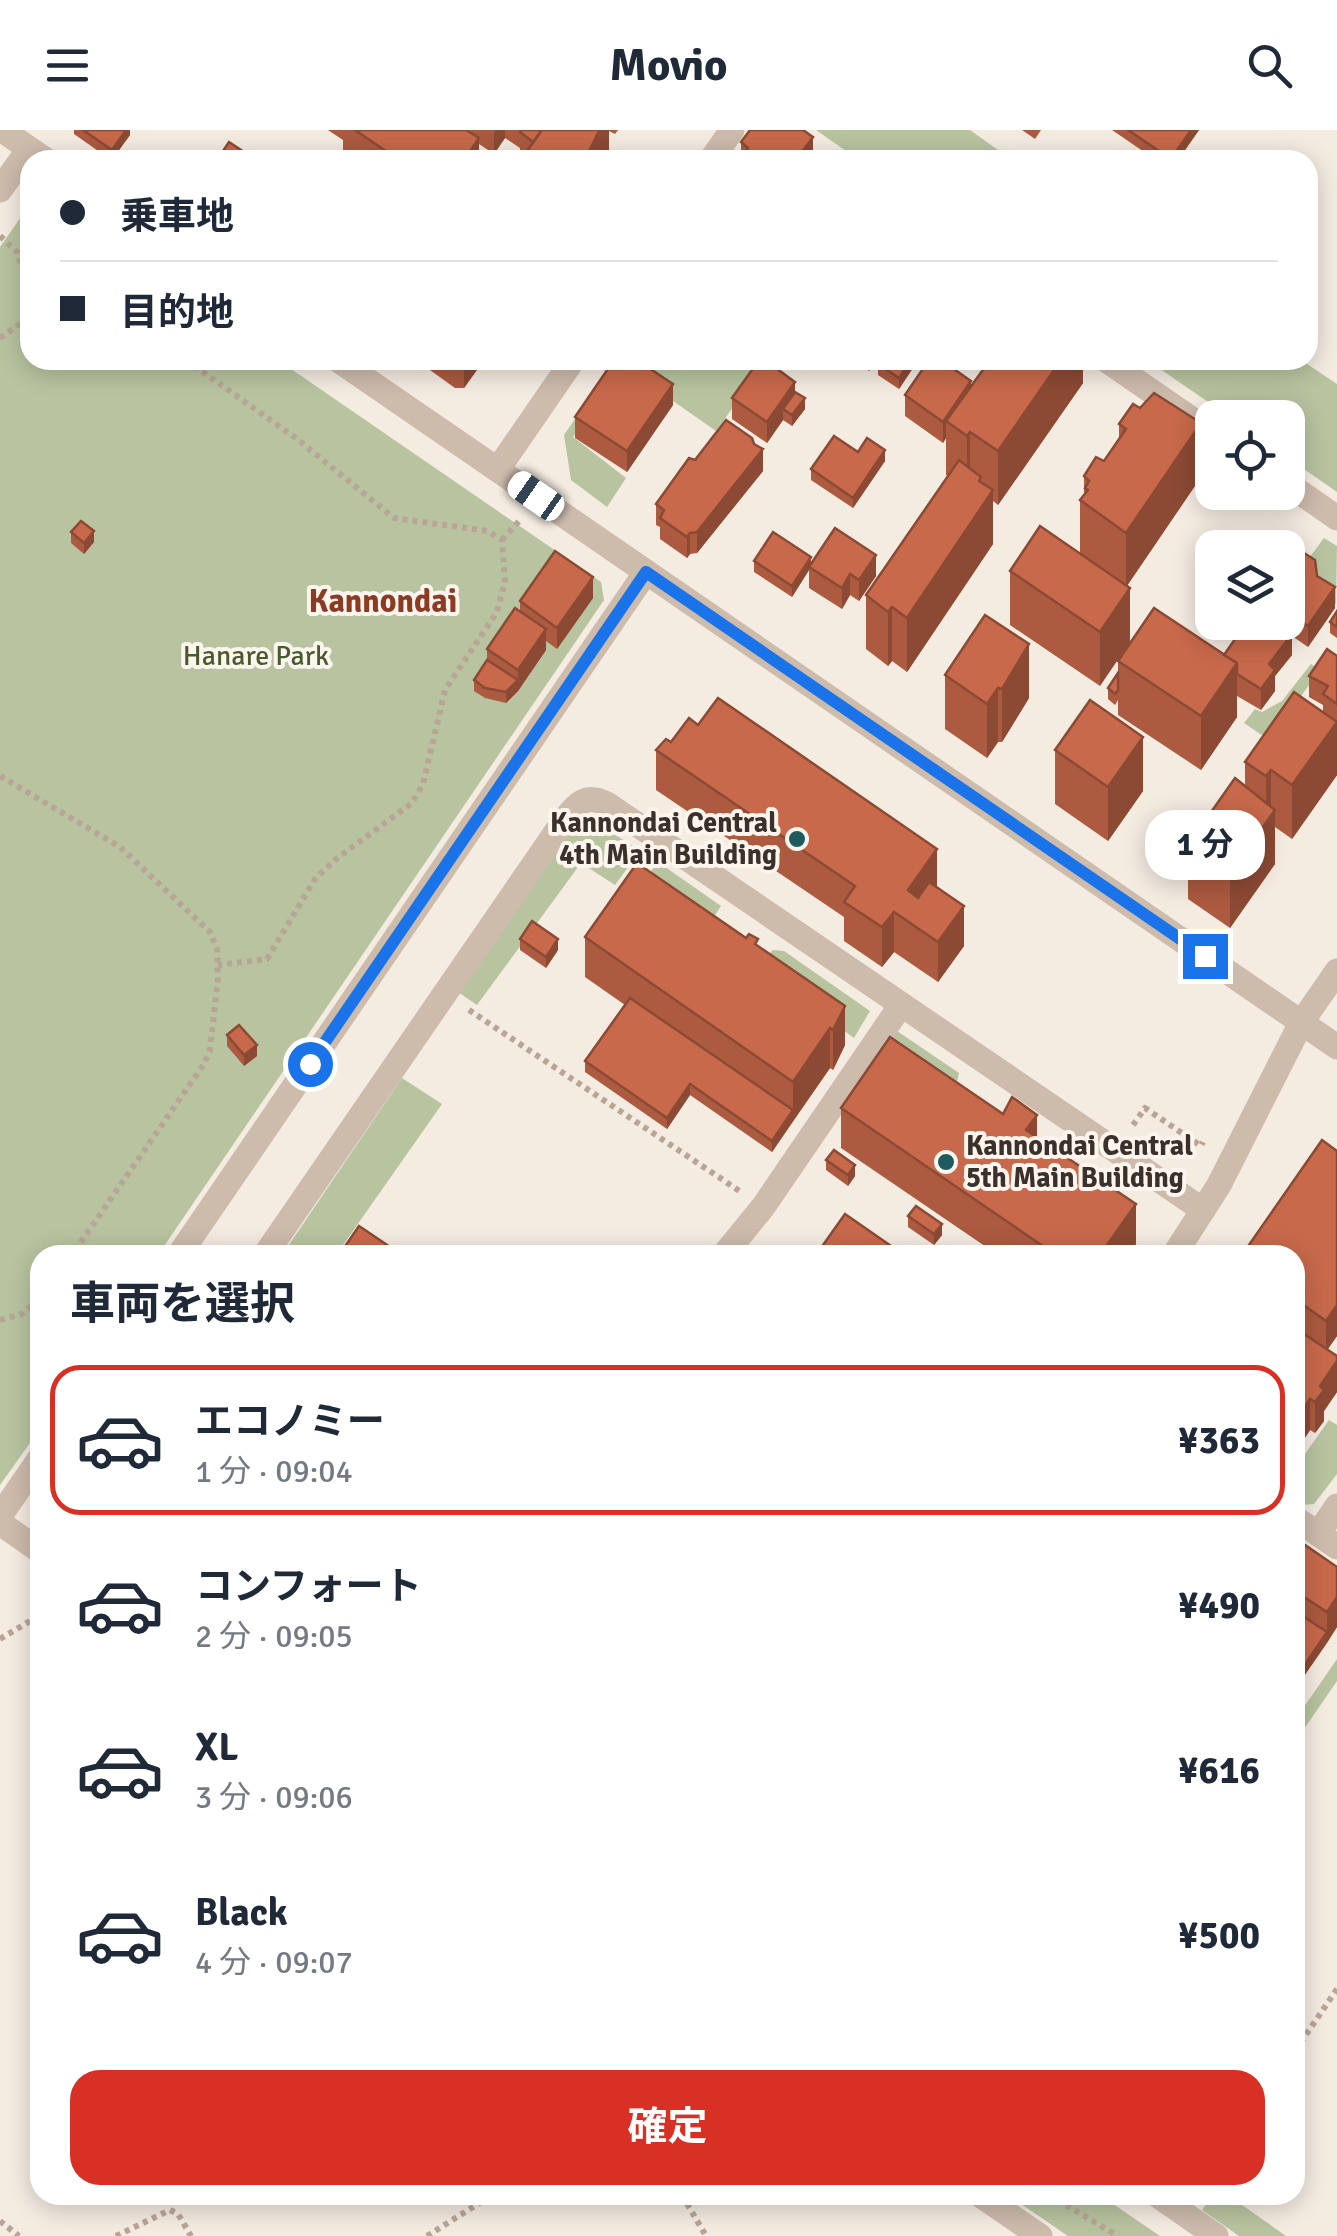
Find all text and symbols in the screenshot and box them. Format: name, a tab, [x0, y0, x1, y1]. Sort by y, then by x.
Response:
icon: menu	[40, 38, 95, 93]
text: Movio	[609, 38, 728, 93]
icon: search	[1242, 38, 1297, 93]
text: 乗車地	[120, 193, 234, 240]
text: 目的地	[120, 289, 234, 336]
map controls	[1195, 400, 1305, 640]
button: locate	[1195, 400, 1305, 510]
car	[503, 467, 569, 525]
button: layers	[1195, 530, 1305, 640]
district label: Kannondai	[309, 582, 457, 621]
park label: Hanare Park	[183, 639, 329, 673]
place label: Kannondai Central 4th Main Building	[550, 806, 777, 872]
callout: 1 分	[1145, 811, 1265, 881]
text: 1 分	[1177, 825, 1233, 864]
marker: Kannondai Central 4th Main Building	[786, 828, 808, 850]
route end	[1183, 934, 1228, 979]
route start	[288, 1042, 333, 1087]
place label: Kannondai Central 5th Main Building	[966, 1129, 1193, 1195]
marker: Kannondai Central 5th Main Building	[935, 1151, 957, 1173]
text: 車両を選択	[70, 1277, 295, 1332]
icon: car	[75, 1395, 165, 1485]
text: エコノミー	[195, 1398, 385, 1445]
text: ¥363	[1178, 1417, 1260, 1464]
text: 1 分 · 09:04	[195, 1452, 353, 1491]
icon: car	[75, 1560, 165, 1650]
text: コンフォート	[195, 1563, 422, 1610]
text: ¥490	[1178, 1582, 1260, 1629]
text: 2 分 · 09:05	[195, 1617, 353, 1656]
text: XL	[195, 1724, 238, 1771]
icon: car	[75, 1725, 165, 1815]
text: ¥616	[1178, 1747, 1260, 1794]
text: 3 分 · 09:06	[195, 1778, 353, 1817]
text: Black	[195, 1889, 288, 1936]
icon: car	[75, 1890, 165, 1980]
text: ¥500	[1178, 1912, 1260, 1959]
text: 4 分 · 09:07	[195, 1943, 353, 1982]
button: 確定	[70, 2070, 1265, 2185]

